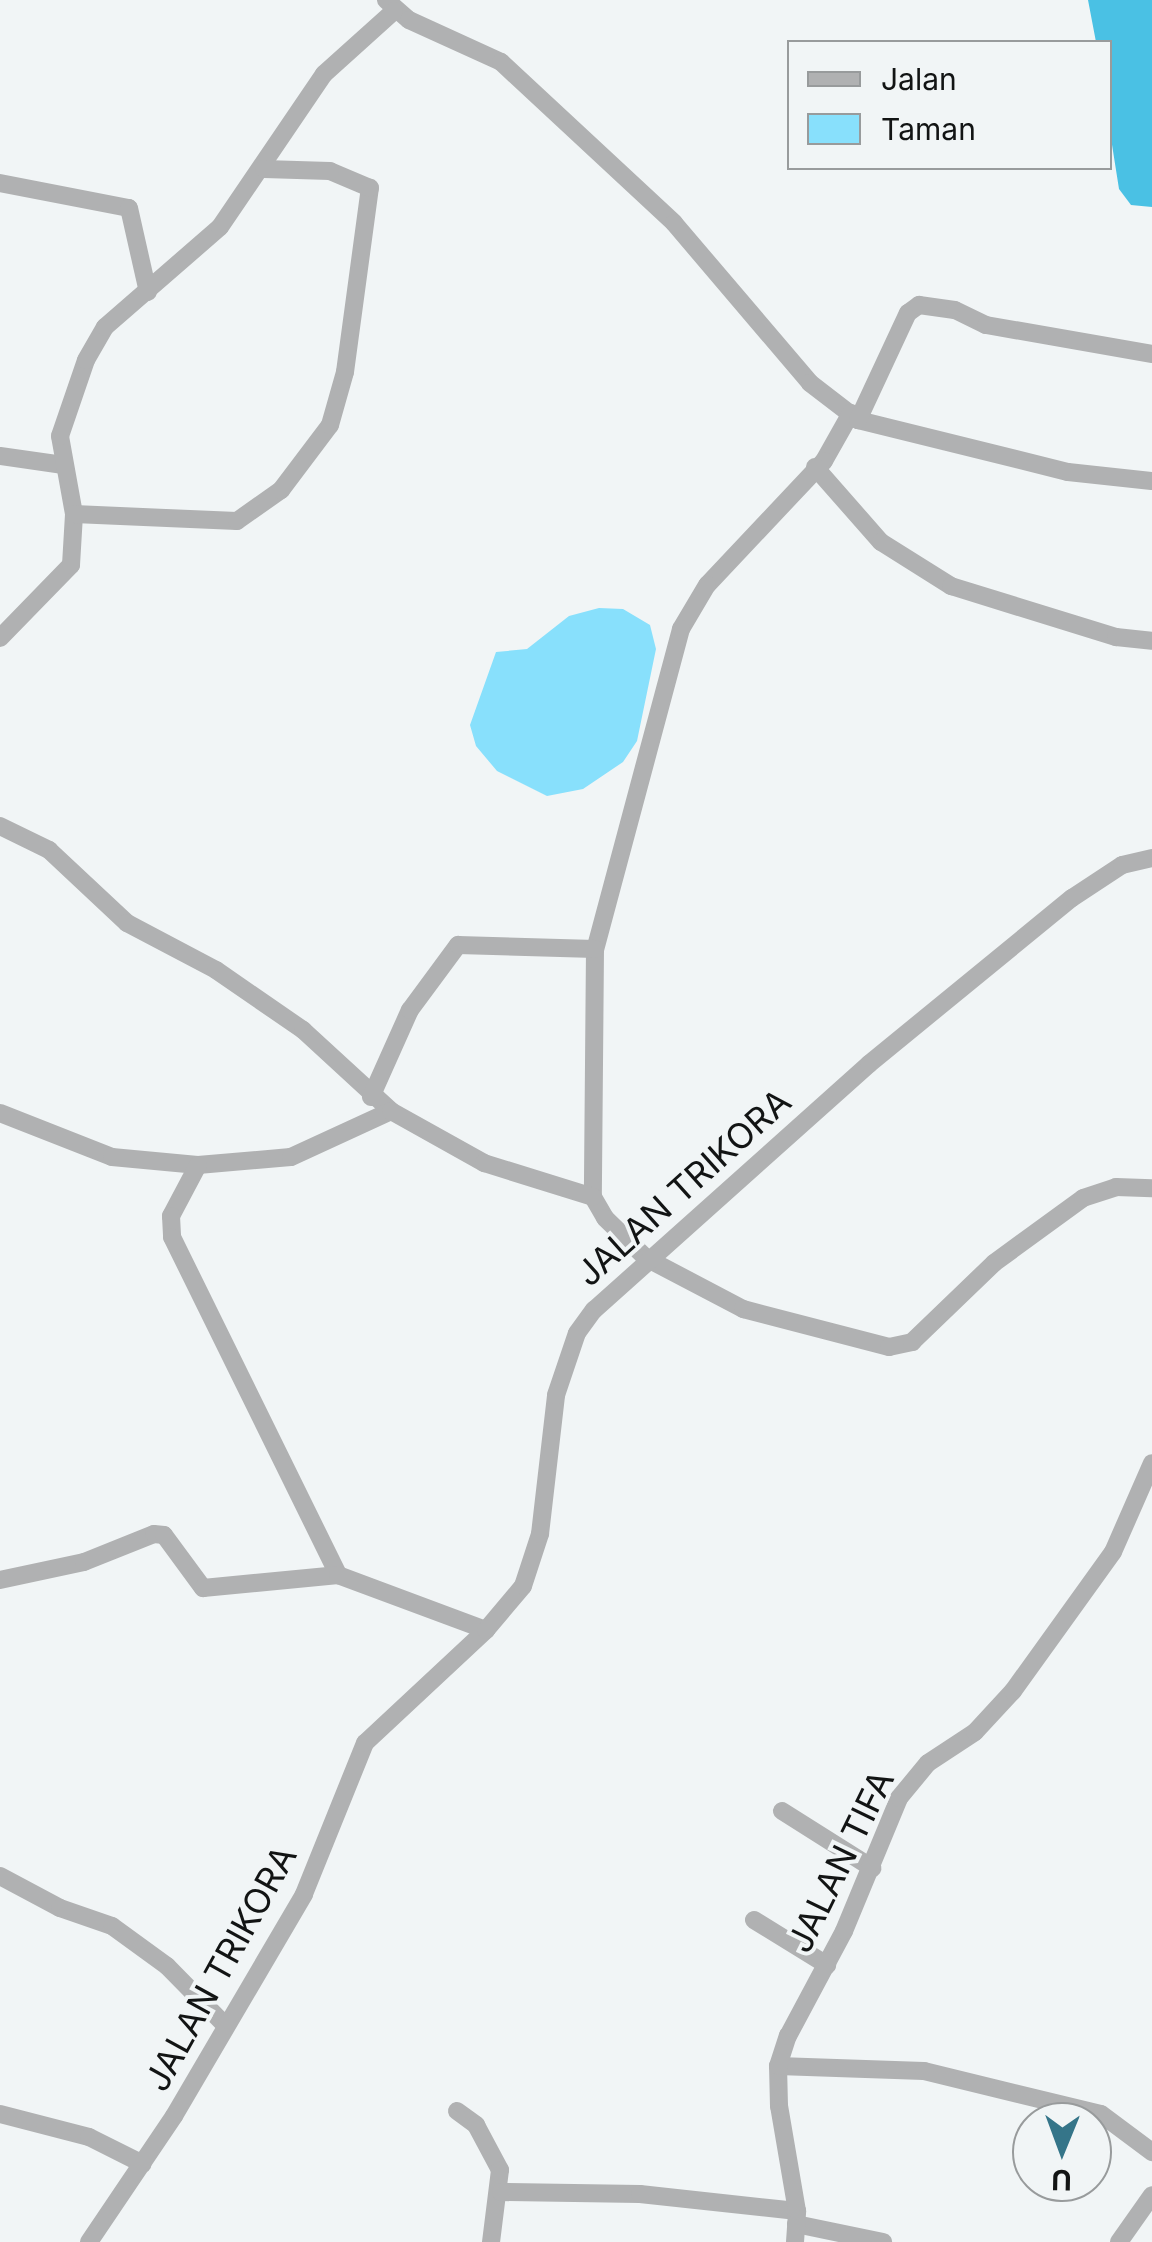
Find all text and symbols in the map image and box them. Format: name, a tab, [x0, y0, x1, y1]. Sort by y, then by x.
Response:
legend	[787, 40, 1112, 170]
text: Jalan	[881, 61, 957, 97]
text: Taman	[881, 111, 976, 147]
street label: JALAN TRIKORA	[567, 1080, 799, 1294]
street label: JALAN TIFA	[778, 1763, 902, 1959]
street label: JALAN TRIKORA	[135, 1838, 305, 2098]
north arrow	[1012, 2102, 1112, 2202]
text: U	[1051, 2163, 1072, 2197]

